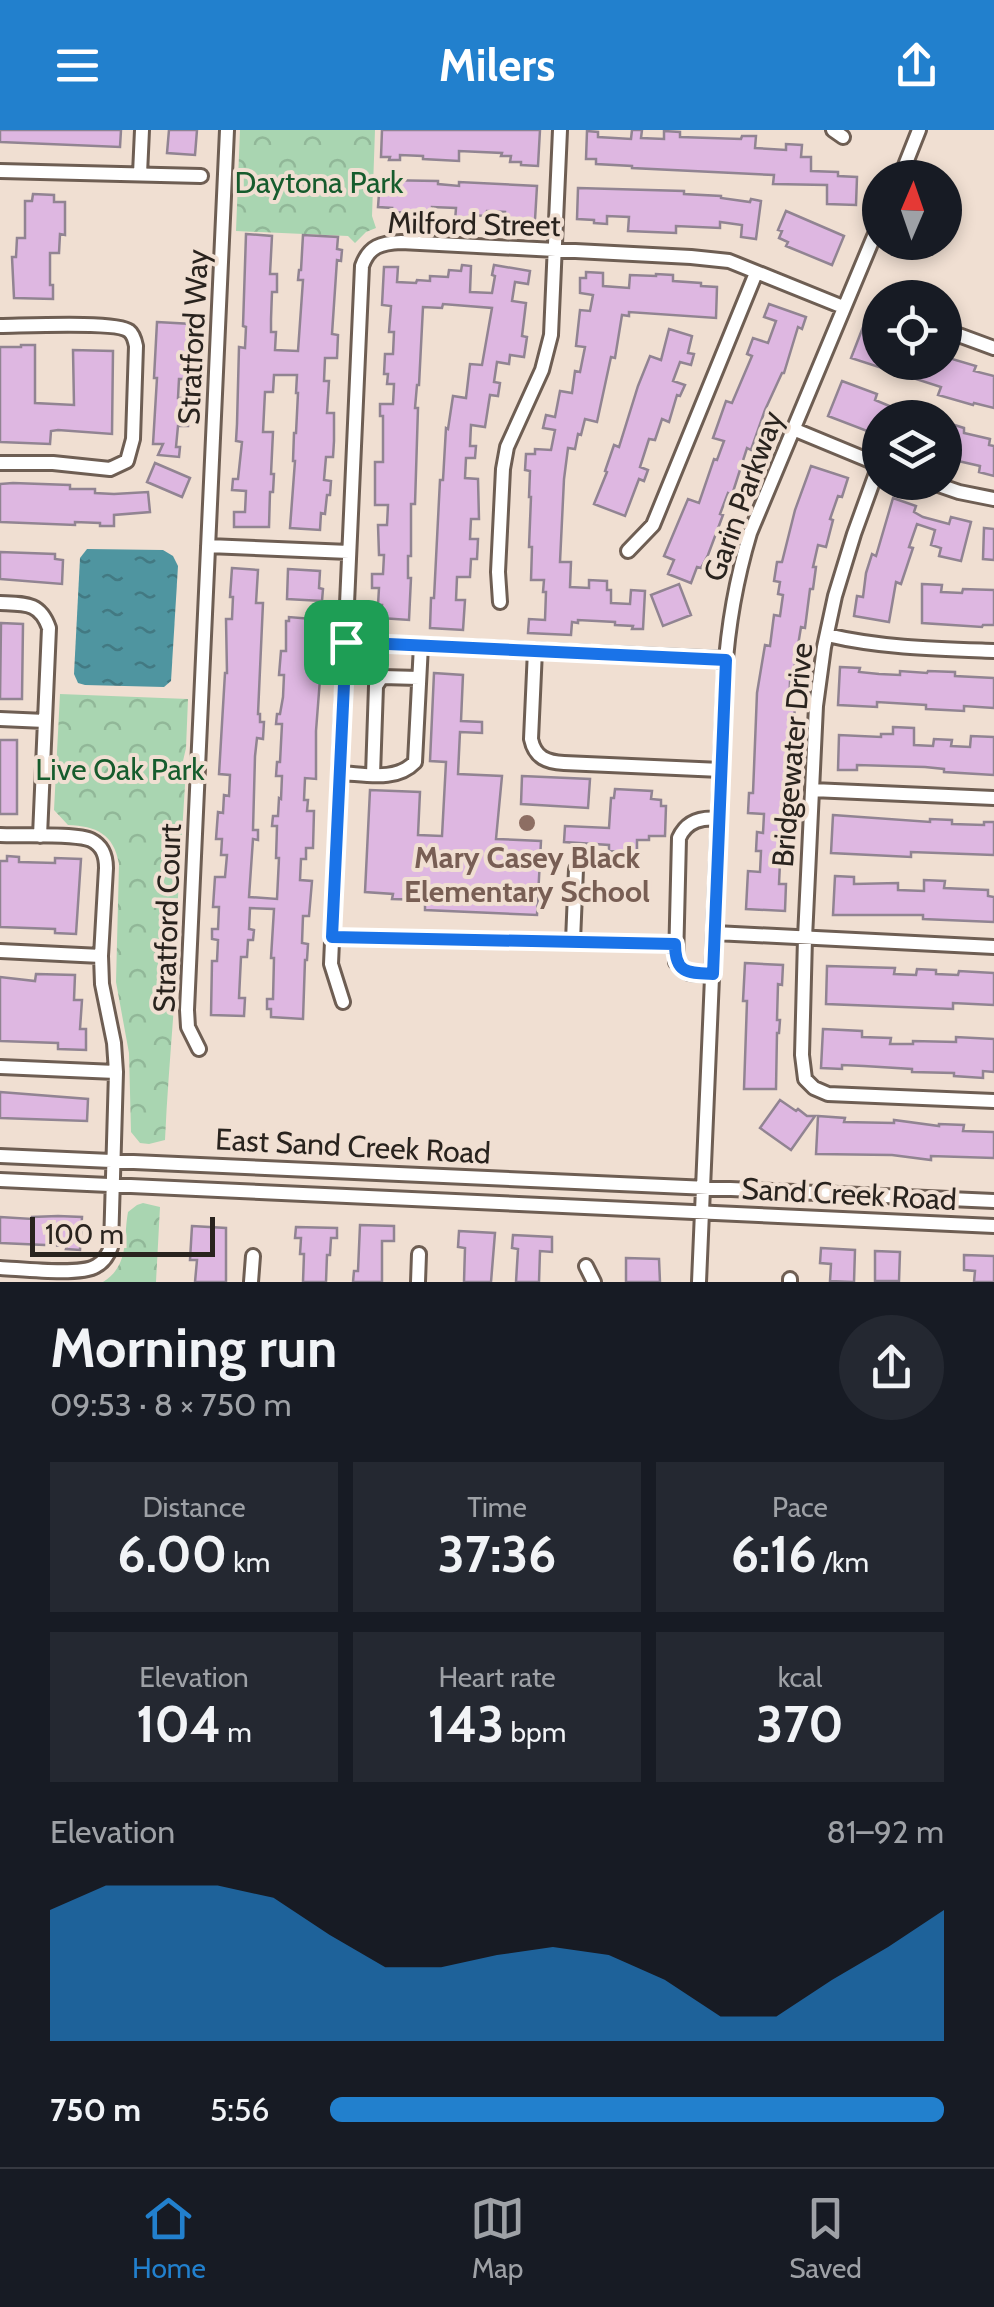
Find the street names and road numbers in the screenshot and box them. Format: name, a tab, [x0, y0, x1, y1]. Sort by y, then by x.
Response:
street label: Milford Street	[387, 204, 561, 244]
street label: Stratford Way	[170, 248, 216, 426]
street label: Garin Parkway	[695, 406, 791, 586]
street label: Bridgewater Drive	[764, 641, 820, 869]
street label: Stratford Court	[145, 823, 189, 1013]
street label: East Sand Creek Road	[214, 1120, 492, 1172]
street label: Sand Creek Road	[740, 1170, 958, 1218]

